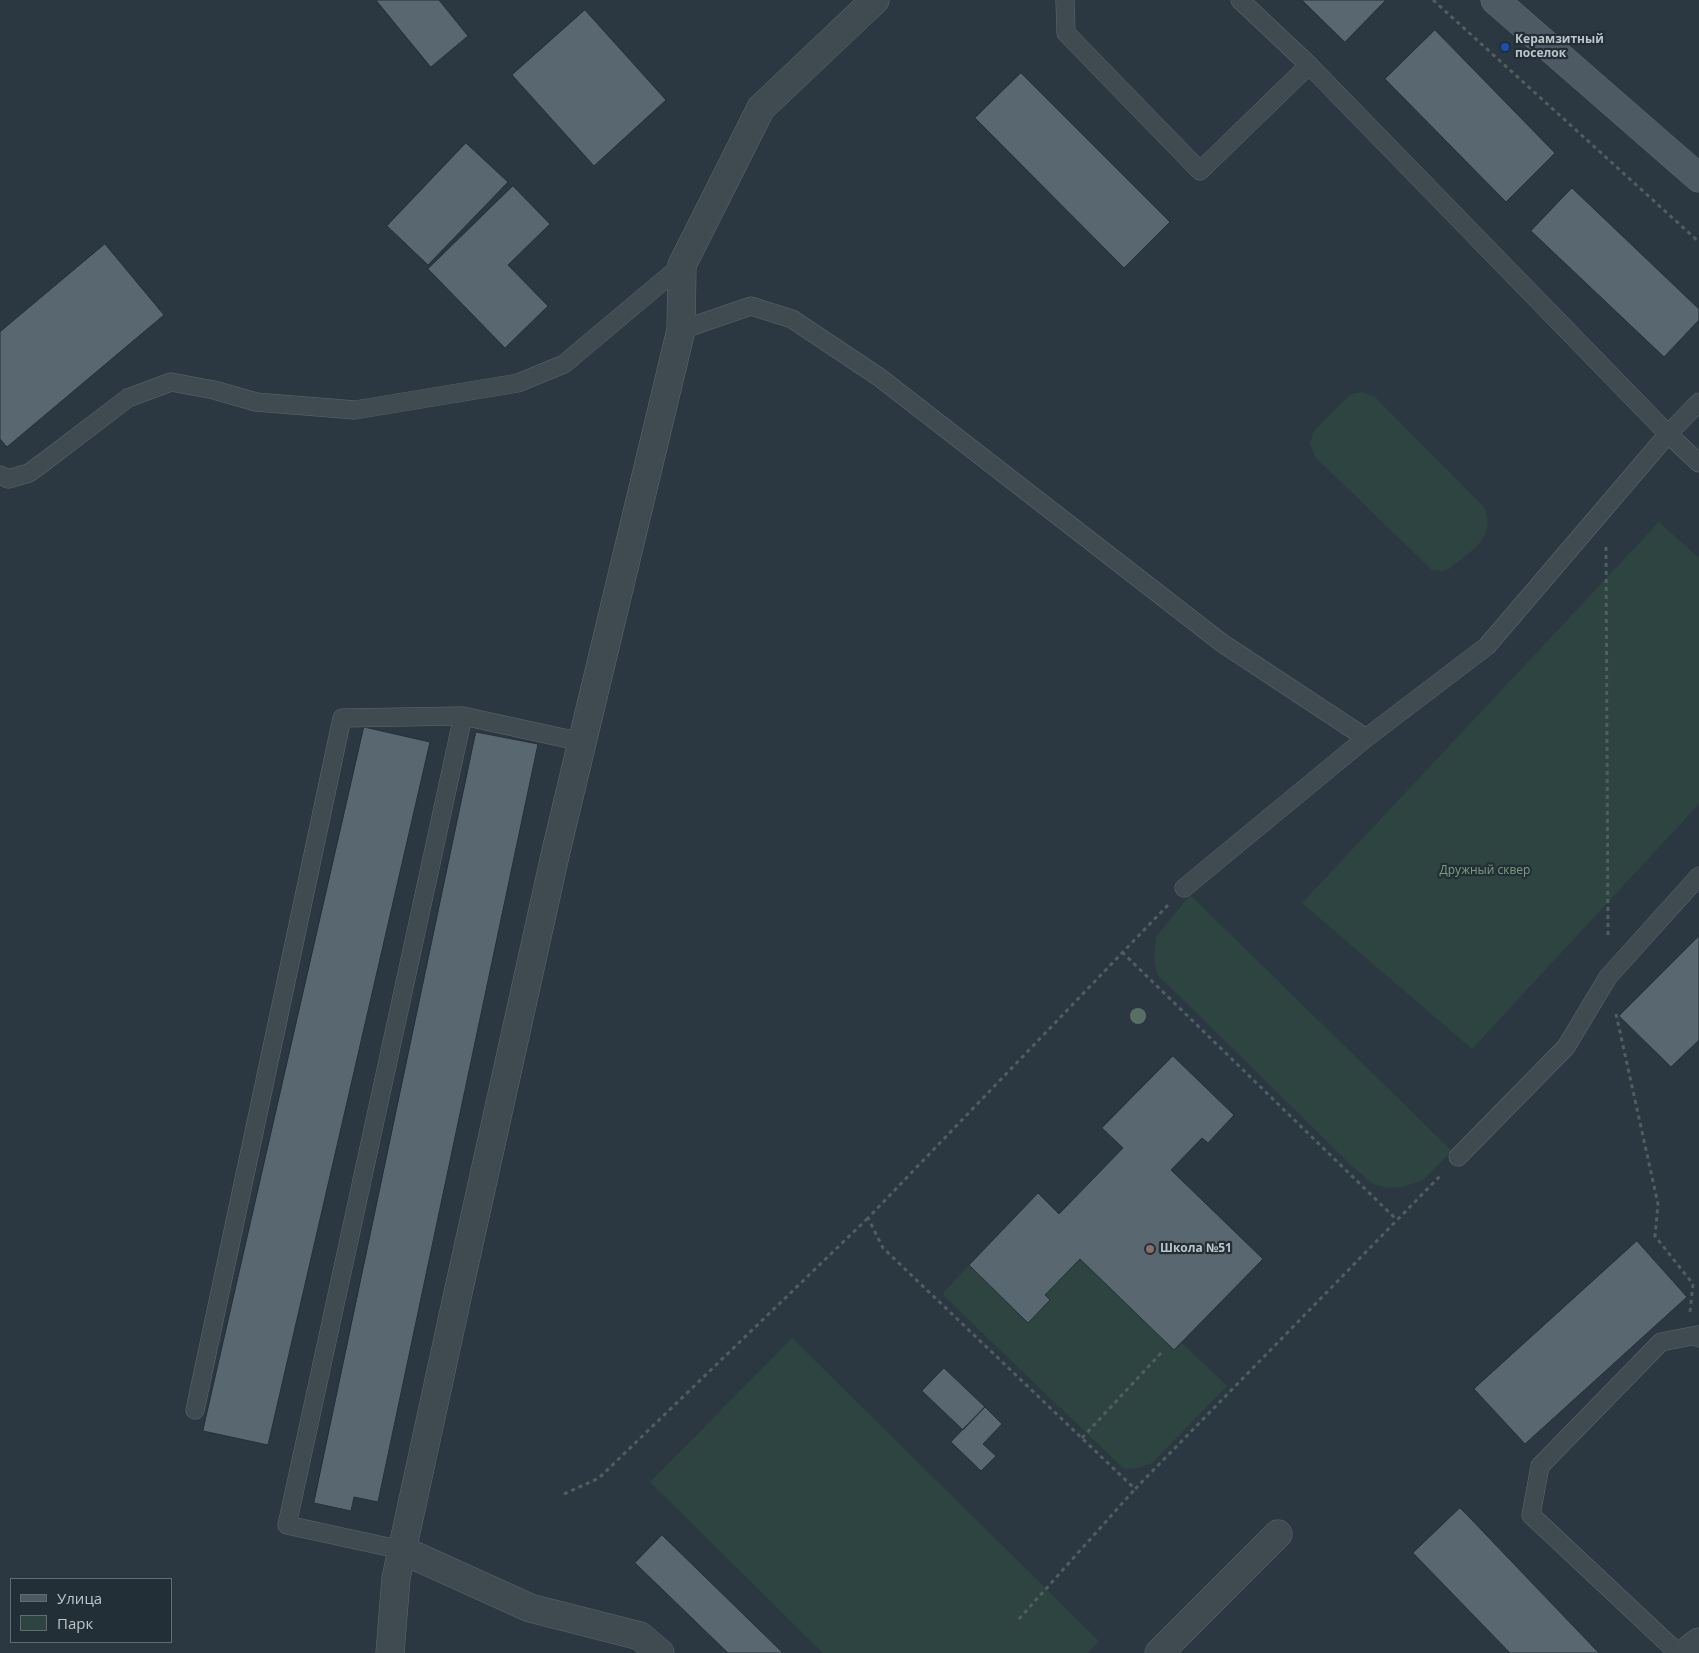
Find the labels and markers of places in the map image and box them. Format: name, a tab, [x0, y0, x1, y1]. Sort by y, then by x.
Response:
place label: Керамзитный поселок	[1515, 33, 1604, 61]
marker: Керамзитный поселок	[1499, 41, 1511, 53]
place label: Школа №51	[1160, 1242, 1232, 1256]
marker: Школа №51	[1144, 1243, 1156, 1255]

